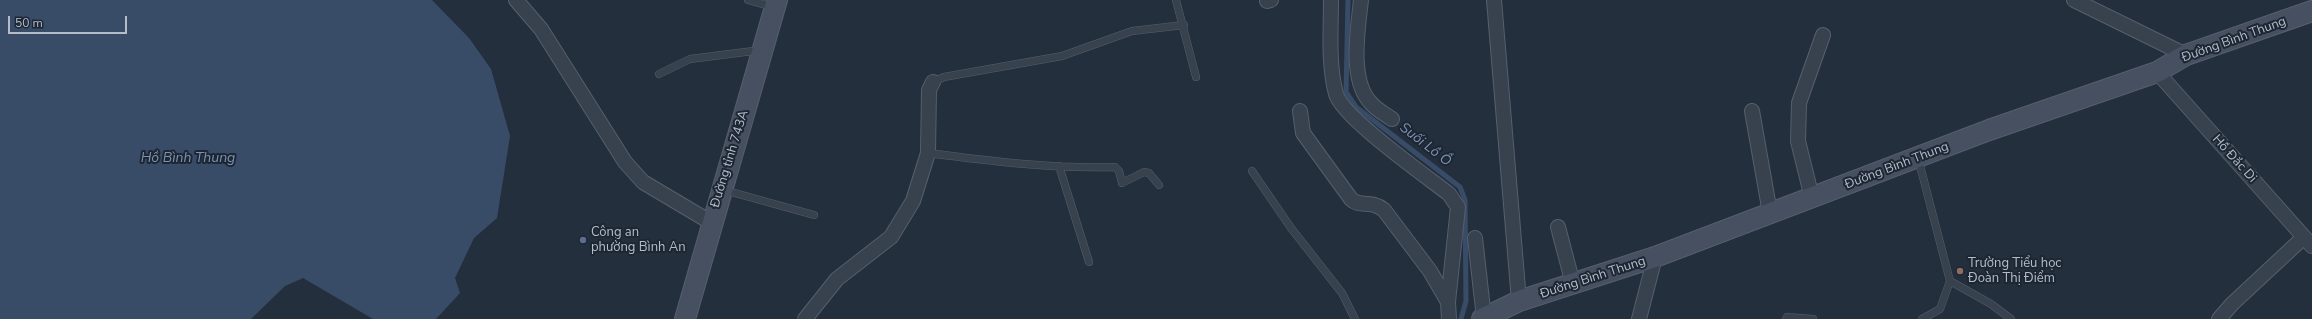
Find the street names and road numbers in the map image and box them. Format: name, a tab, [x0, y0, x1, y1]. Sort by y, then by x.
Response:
street label: Đường Bình Thung	[2180, 14, 2288, 66]
street label: Đường tỉnh 743A	[708, 108, 752, 210]
street label: Hồ Đắc Di	[2208, 132, 2260, 186]
street label: Đường Bình Thung	[1843, 139, 1951, 193]
street label: Đường Bình Thung	[1538, 254, 1648, 302]

